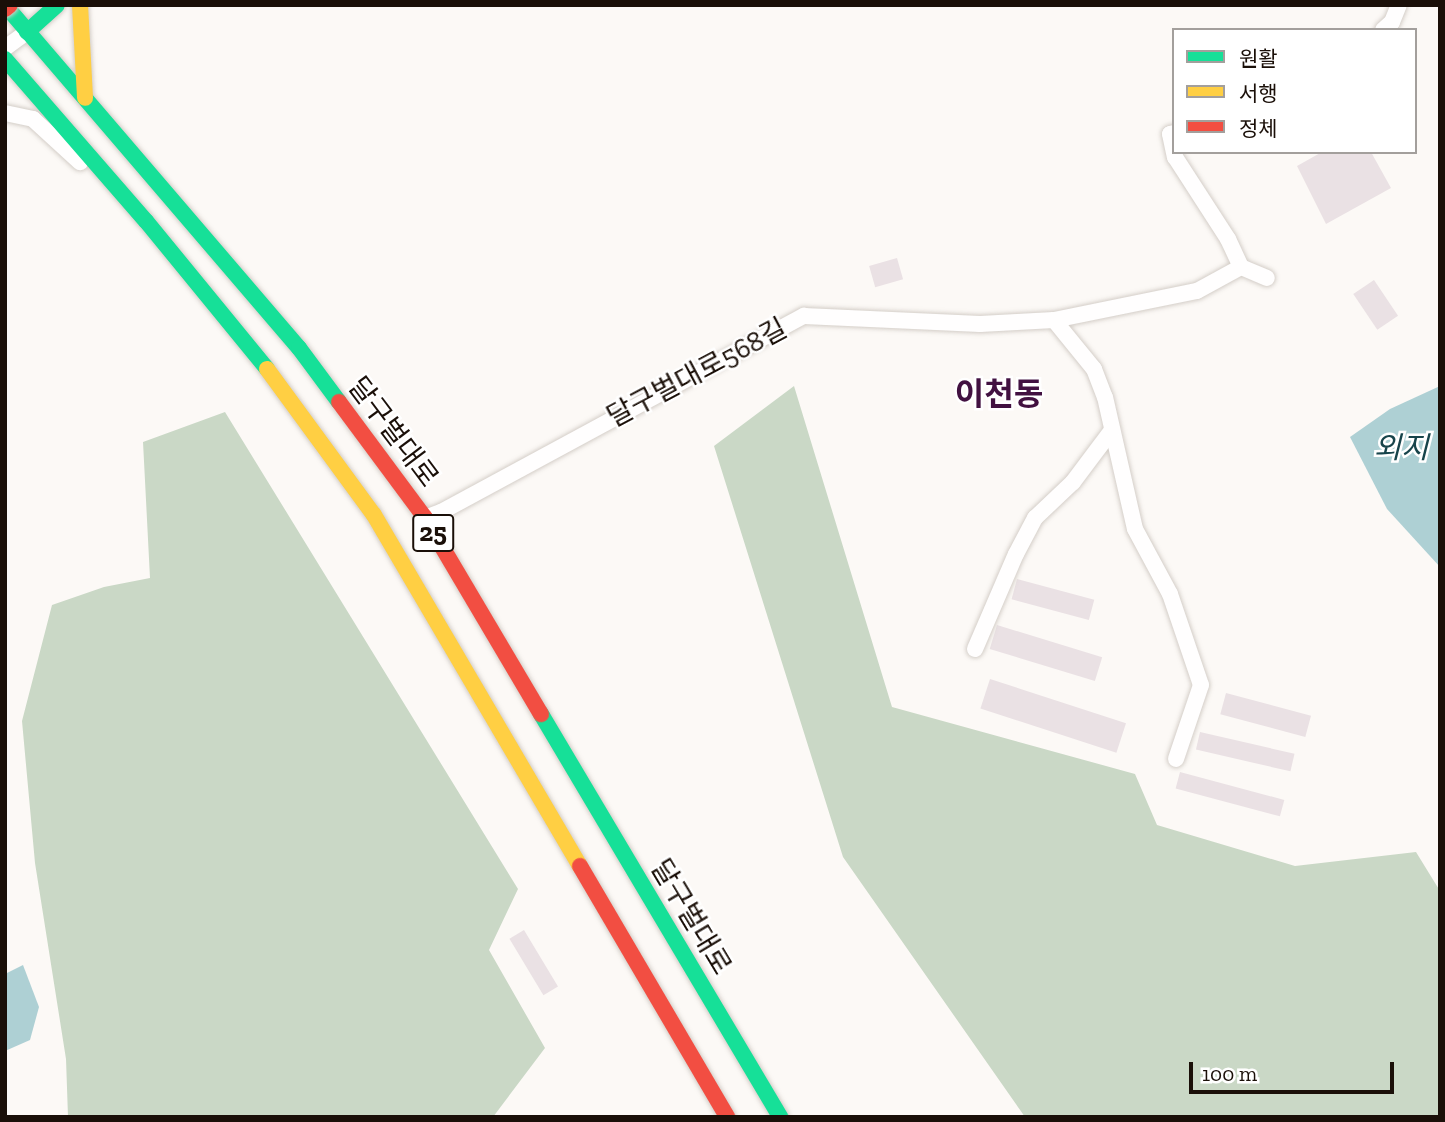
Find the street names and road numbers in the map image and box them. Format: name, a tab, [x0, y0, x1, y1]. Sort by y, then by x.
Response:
street label: 달구벌대로568길	[601, 311, 793, 435]
street label: 달구벌대로	[341, 370, 445, 494]
road number: 25	[412, 510, 454, 555]
street label: 달구벌대로	[643, 853, 739, 981]

